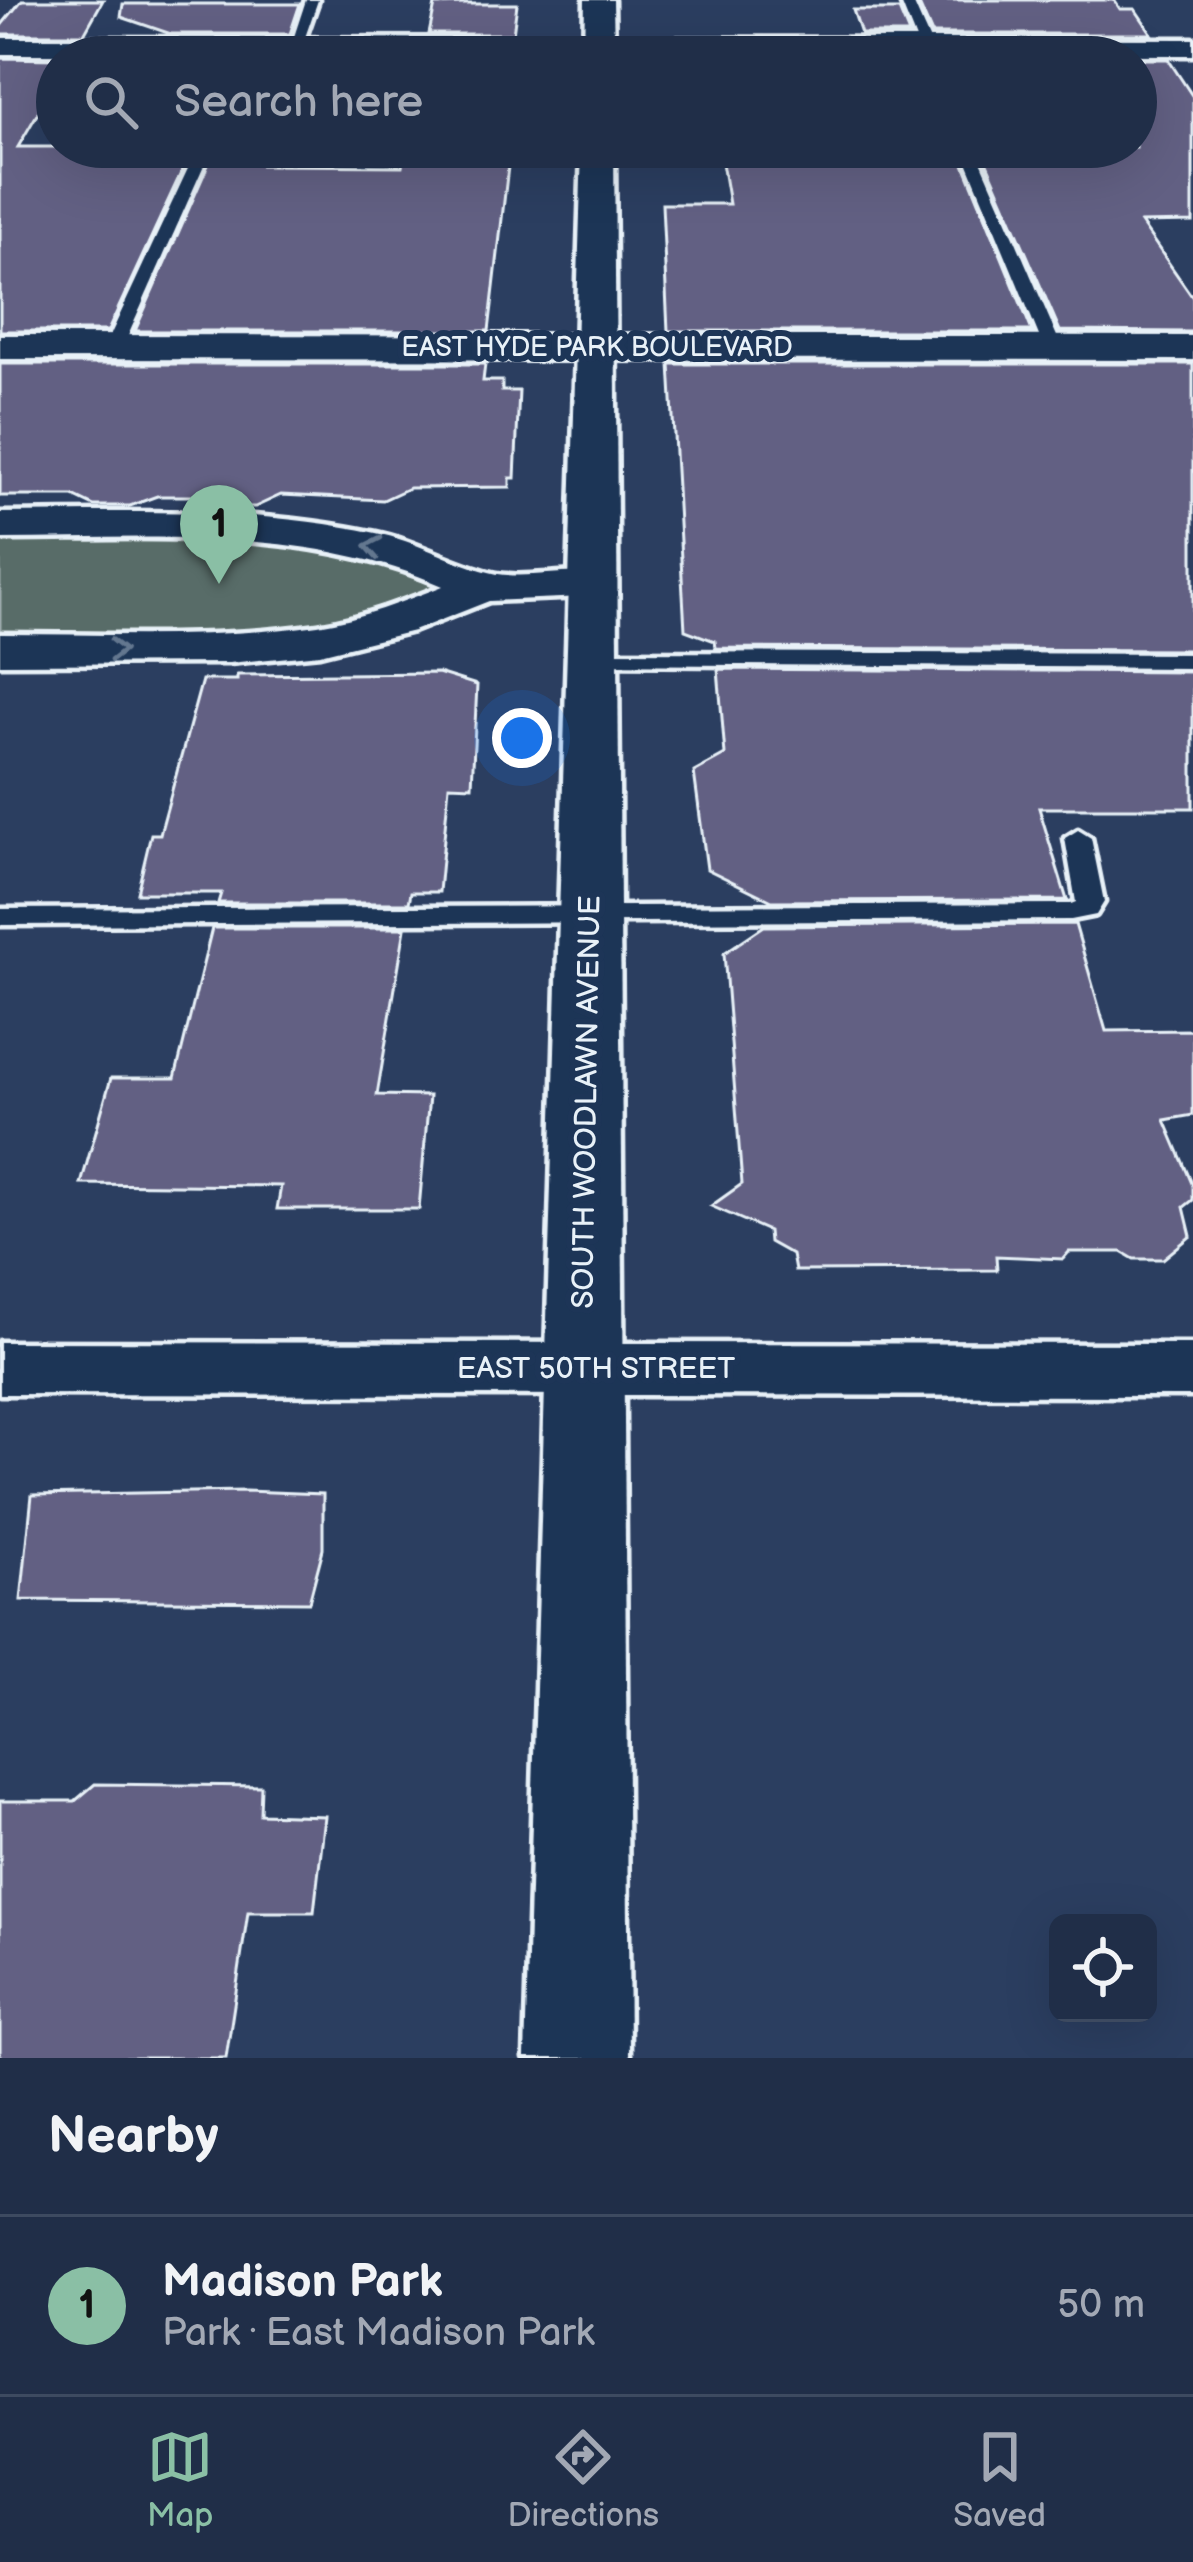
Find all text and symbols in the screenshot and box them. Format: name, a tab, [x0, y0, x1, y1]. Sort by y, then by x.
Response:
search box	[36, 36, 1157, 168]
icon: search	[78, 69, 144, 135]
text: Search here	[174, 75, 423, 130]
street label: EAST HYDE PARK BOULEVARD	[401, 332, 793, 364]
pin: 1	[180, 485, 258, 584]
one-way arrow	[364, 535, 384, 561]
one-way arrow	[109, 637, 127, 663]
your location	[492, 708, 552, 768]
street label: SOUTH WOODLAWN AVENUE	[565, 895, 609, 1309]
street label: EAST 50TH STREET	[457, 1351, 735, 1387]
map controls	[1049, 1914, 1157, 2022]
button: locate	[1049, 1914, 1157, 2022]
text: Nearby	[48, 2106, 219, 2167]
text: Madison Park	[162, 2255, 443, 2310]
text: 1	[79, 2282, 95, 2329]
text: 50 m	[1057, 2282, 1145, 2329]
text: Park · East Madison Park	[162, 2310, 595, 2357]
tab: Map	[147, 2424, 213, 2536]
tab: Directions	[508, 2424, 659, 2536]
tab: Saved	[953, 2424, 1046, 2536]

